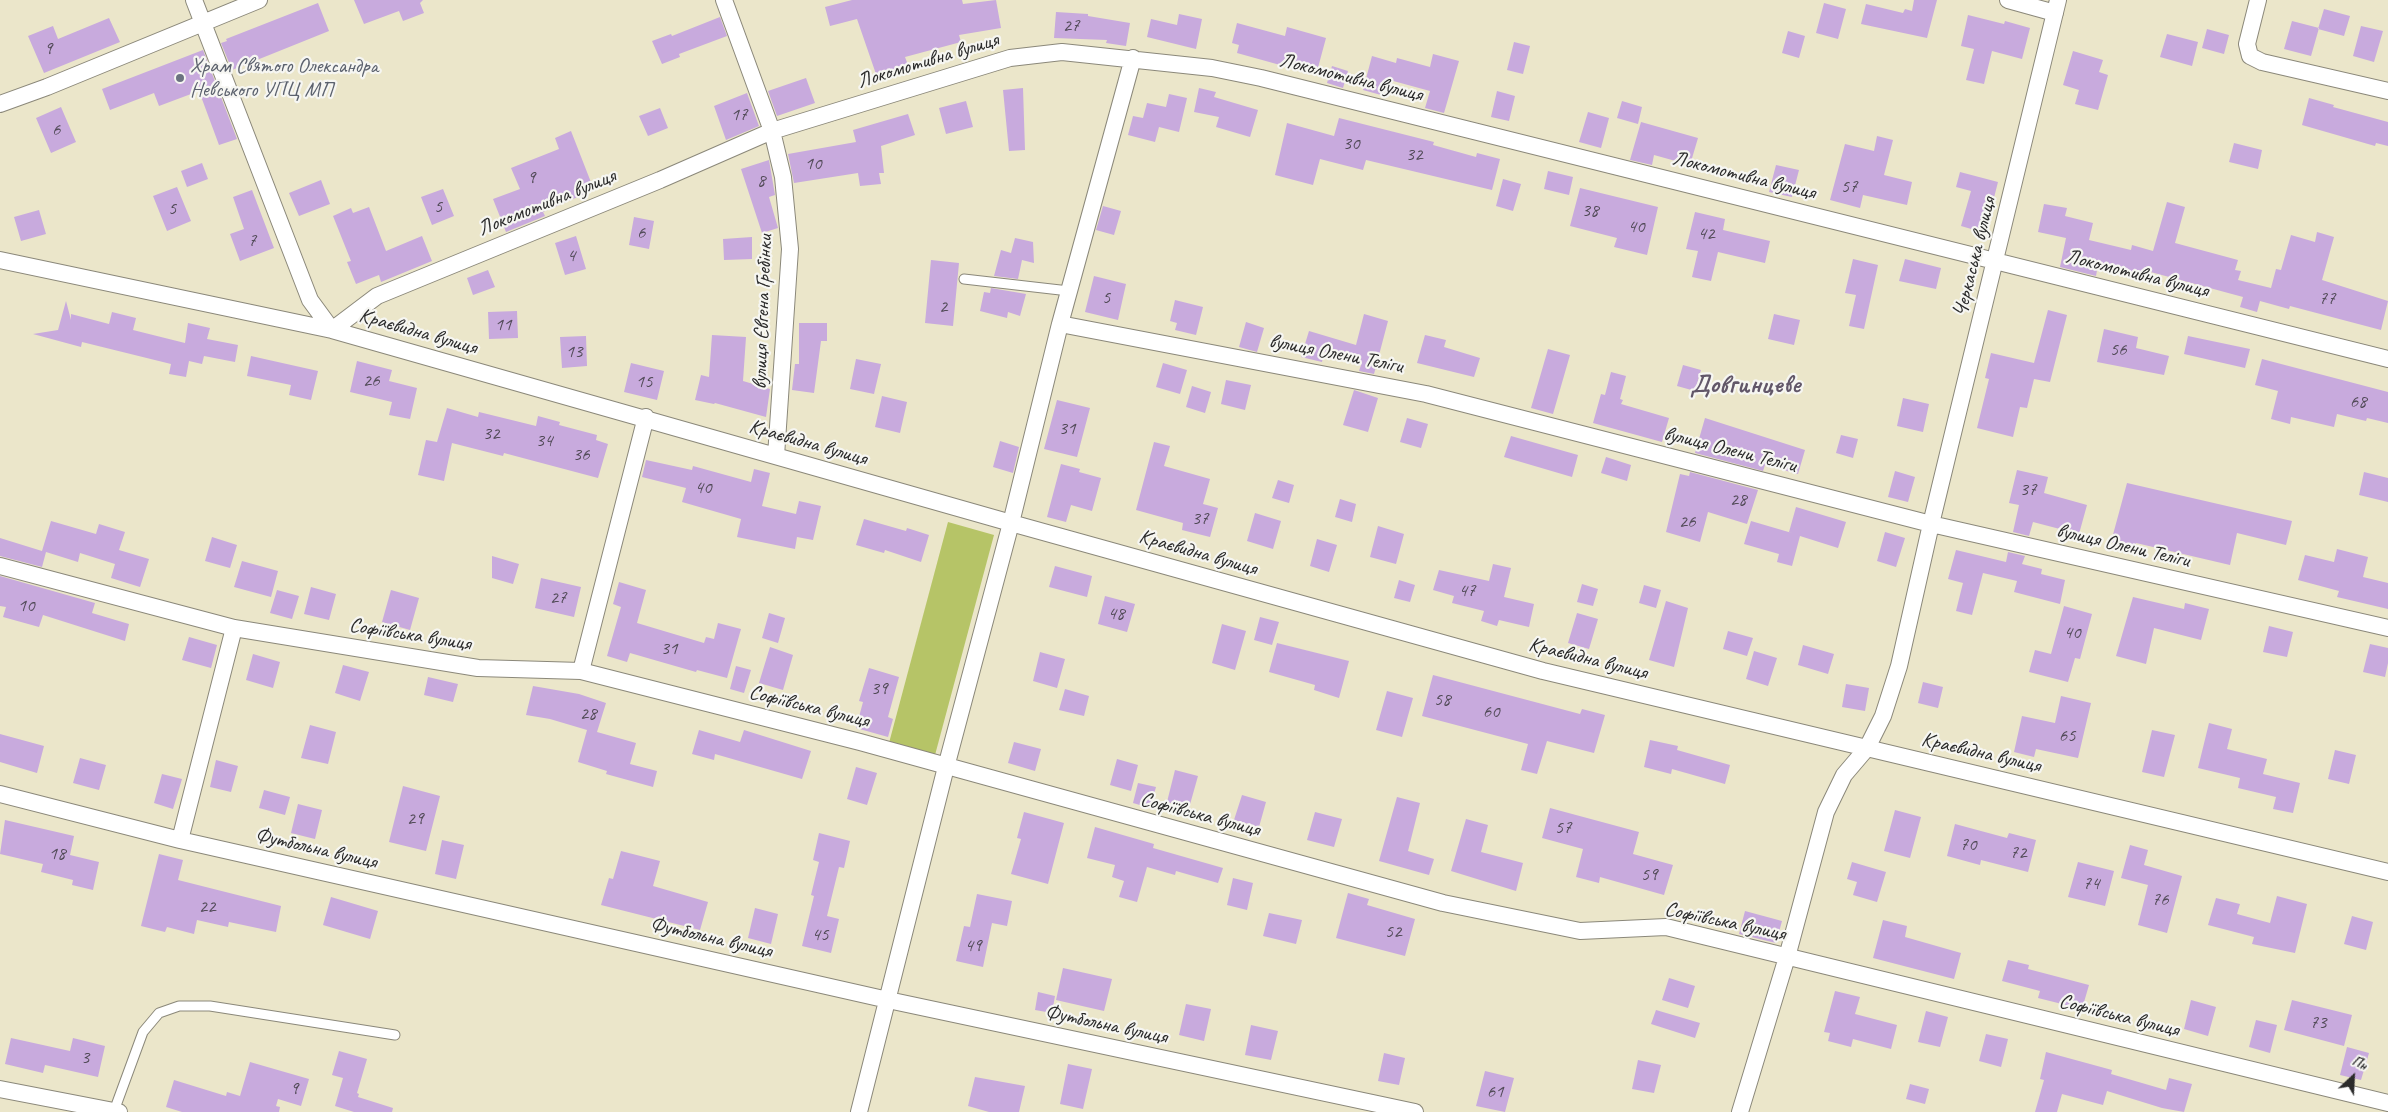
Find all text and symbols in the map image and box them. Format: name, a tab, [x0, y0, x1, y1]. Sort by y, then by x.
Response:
house number: 27	[1062, 15, 1080, 37]
street label: Локомотивна вулиця	[854, 28, 1002, 94]
house number: 9	[44, 38, 52, 60]
street label: Локомотивна вулиця	[1277, 48, 1425, 108]
place label: Храм Святого Олександра Невського УПЦ МП	[190, 53, 378, 103]
marker: Храм Святого Олександра Невського УПЦ МП	[174, 72, 186, 84]
house number: 17	[730, 104, 748, 126]
house number: 6	[52, 119, 60, 141]
house number: 30	[1342, 133, 1360, 155]
house number: 32	[1405, 144, 1423, 166]
street label: Локомотивна вулиця	[1670, 146, 1818, 206]
house number: 10	[804, 153, 822, 175]
street label: Локомотивна вулиця	[474, 164, 620, 242]
house number: 9	[527, 167, 535, 189]
house number: 8	[757, 170, 765, 192]
house number: 57	[1840, 176, 1858, 198]
street label: Черкаська вулиця	[1948, 195, 2002, 319]
house number: 5	[434, 196, 442, 218]
house number: 5	[168, 198, 176, 220]
house number: 38	[1581, 200, 1599, 222]
house number: 40	[1627, 216, 1645, 238]
house number: 6	[637, 222, 645, 244]
house number: 42	[1697, 223, 1715, 245]
house number: 7	[248, 230, 256, 252]
street label: вулиця Євгена Гребінки	[748, 234, 778, 390]
street label: Локомотивна вулиця	[2063, 244, 2211, 304]
house number: 4	[567, 245, 575, 267]
house number: 5	[1102, 287, 1110, 309]
house number: 77	[2318, 288, 2336, 310]
house number: 2	[939, 296, 947, 318]
street label: Краєвидна вулиця	[356, 303, 480, 361]
house number: 11	[494, 314, 512, 336]
street label: вулиця Олени Теліги	[1267, 329, 1405, 379]
house number: 56	[2109, 339, 2127, 361]
house number: 13	[565, 341, 583, 363]
district label: Довгинцеве	[1690, 369, 1800, 401]
house number: 26	[362, 370, 380, 392]
house number: 15	[635, 371, 653, 393]
house number: 68	[2349, 391, 2367, 413]
street label: Краєвидна вулиця	[746, 414, 870, 472]
house number: 31	[1058, 418, 1076, 440]
street label: вулиця Олени Теліги	[1661, 421, 1799, 479]
house number: 32	[482, 423, 500, 445]
house number: 34	[535, 430, 553, 452]
house number: 36	[572, 444, 590, 466]
house number: 40	[694, 477, 712, 499]
house number: 37	[2019, 479, 2037, 501]
house number: 28	[1729, 489, 1747, 511]
house number: 37	[1191, 508, 1209, 530]
house number: 26	[1678, 511, 1696, 533]
street label: вулиця Олени Теліги	[2054, 518, 2192, 574]
street label: Краєвидна вулиця	[1136, 524, 1260, 582]
house number: 47	[1458, 580, 1476, 602]
house number: 27	[549, 587, 567, 609]
house number: 10	[17, 595, 35, 617]
house number: 48	[1107, 603, 1125, 625]
street label: Софіївська вулиця	[347, 613, 473, 657]
house number: 40	[2063, 622, 2081, 644]
street label: Краєвидна вулиця	[1526, 632, 1650, 686]
house number: 31	[660, 638, 678, 660]
house number: 39	[870, 678, 888, 700]
street label: Софіївська вулиця	[746, 680, 872, 734]
house number: 58	[1433, 689, 1451, 711]
house number: 60	[1482, 701, 1500, 723]
house number: 28	[579, 703, 597, 725]
house number: 65	[2058, 725, 2076, 747]
street label: Краєвидна вулиця	[1919, 727, 2043, 779]
street label: Софіївська вулиця	[1137, 787, 1263, 843]
house number: 29	[406, 808, 424, 830]
house number: 57	[1554, 817, 1572, 839]
street label: Футбольна вулиця	[253, 823, 379, 875]
house number: 70	[1959, 834, 1977, 856]
house number: 72	[2009, 842, 2027, 864]
house number: 18	[48, 843, 66, 865]
house number: 59	[1640, 864, 1658, 886]
house number: 74	[2082, 873, 2100, 895]
house number: 76	[2151, 889, 2169, 911]
house number: 22	[198, 896, 216, 918]
street label: Софіївська вулиця	[1662, 897, 1788, 947]
street label: Футбольна вулиця	[648, 912, 774, 964]
house number: 52	[1384, 921, 1402, 943]
house number: 45	[811, 924, 829, 946]
house number: 49	[964, 935, 982, 957]
street label: Софіївська вулиця	[2056, 989, 2182, 1043]
street label: Футбольна вулиця	[1043, 1000, 1169, 1050]
house number: 73	[2309, 1012, 2327, 1034]
house number: 3	[81, 1047, 89, 1069]
north arrow	[2328, 1052, 2378, 1102]
text: Пн	[2349, 1052, 2370, 1074]
house number: 9	[290, 1078, 298, 1100]
house number: 61	[1486, 1081, 1504, 1103]

